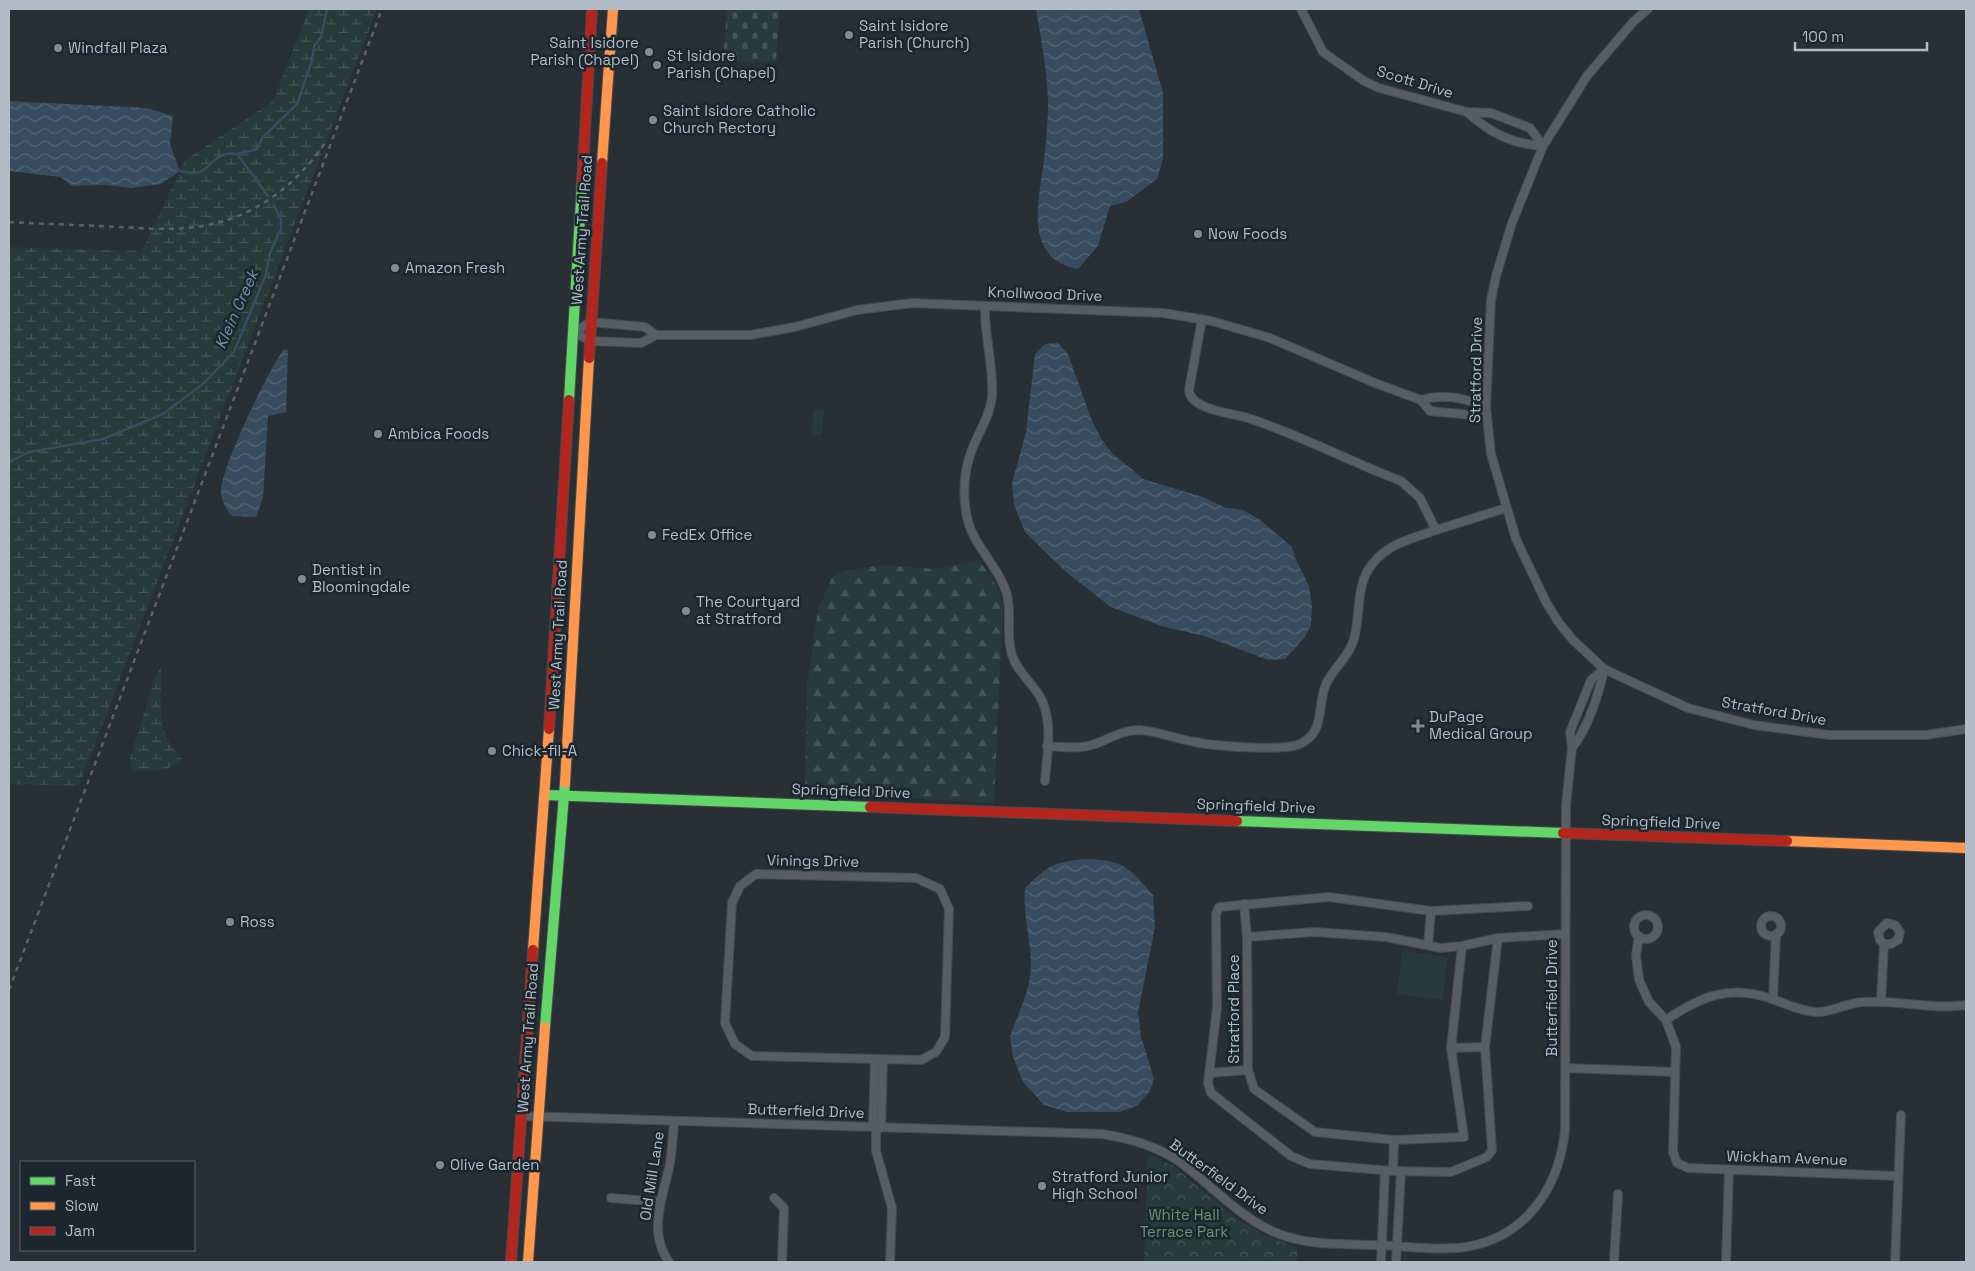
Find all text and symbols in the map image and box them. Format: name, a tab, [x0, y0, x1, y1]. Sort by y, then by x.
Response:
place label: Saint Isidore Parish (Church)	[859, 16, 969, 53]
scale bar	[1795, 20, 1928, 52]
text: 100 m	[1802, 27, 1844, 46]
marker: Saint Isidore Parish (Church)	[843, 29, 855, 41]
place label: Saint Isidore Parish (Chapel)	[530, 33, 639, 70]
place label: Windfall Plaza	[68, 38, 168, 57]
marker: Windfall Plaza	[52, 42, 64, 54]
marker: Saint Isidore Parish (Chapel)	[643, 46, 655, 58]
place label: St Isidore Parish (Chapel)	[667, 46, 776, 83]
marker: St Isidore Parish (Chapel)	[651, 59, 663, 71]
street label: Scott Drive	[1375, 61, 1456, 102]
place label: Saint Isidore Catholic Church Rectory	[663, 101, 816, 137]
marker: Saint Isidore Catholic Church Rectory	[647, 114, 659, 126]
street label: West Army Trail Road	[567, 154, 596, 306]
place label: Now Foods	[1208, 224, 1287, 243]
marker: Now Foods	[1192, 228, 1204, 240]
place label: Amazon Fresh	[405, 258, 505, 277]
marker: Amazon Fresh	[389, 262, 401, 274]
water label: Klein Creek	[210, 264, 264, 352]
street label: Knollwood Drive	[987, 282, 1103, 305]
street label: Stratford Drive	[1465, 316, 1486, 423]
place label: Ambica Foods	[388, 424, 489, 443]
marker: Ambica Foods	[372, 428, 384, 440]
place label: FedEx Office	[662, 525, 753, 544]
marker: FedEx Office	[646, 529, 658, 541]
street label: West Army Trail Road	[544, 559, 571, 711]
place label: Dentist in Bloomingdale	[312, 560, 410, 596]
marker: Dentist in Bloomingdale	[296, 573, 308, 585]
place label: The Courtyard at Stratford	[696, 592, 800, 628]
marker: The Courtyard at Stratford	[680, 605, 692, 617]
street label: Stratford Drive	[1720, 692, 1828, 729]
place label: DuPage Medical Group	[1429, 707, 1533, 743]
marker: DuPage Medical Group	[1411, 719, 1425, 733]
place label: Chick-fil-A	[502, 741, 578, 760]
marker: Chick-fil-A	[486, 745, 498, 757]
street label: Springfield Drive	[791, 779, 911, 802]
street label: Springfield Drive	[1196, 794, 1316, 817]
street label: Springfield Drive	[1601, 810, 1721, 833]
street label: Vinings Drive	[767, 850, 859, 871]
place label: Ross	[240, 912, 275, 931]
marker: Ross	[224, 916, 236, 928]
street label: Butterfield Drive	[1542, 939, 1561, 1057]
street label: Stratford Place	[1224, 954, 1243, 1064]
street label: West Army Trail Road	[513, 962, 542, 1114]
street label: Butterfield Drive	[747, 1099, 865, 1122]
street label: Old Mill Lane	[635, 1130, 668, 1222]
street label: Butterfield Drive	[1166, 1134, 1272, 1219]
street label: Wickham Avenue	[1726, 1146, 1848, 1169]
place label: Olive Garden	[450, 1155, 540, 1174]
marker: Olive Garden	[434, 1159, 446, 1171]
legend	[20, 1161, 195, 1251]
place label: Stratford Junior High School	[1052, 1167, 1168, 1203]
text: Fast	[65, 1171, 96, 1190]
marker: Stratford Junior High School	[1036, 1180, 1048, 1192]
text: Slow	[65, 1196, 99, 1215]
park label: White Hall Terrace Park	[1140, 1205, 1228, 1241]
text: Jam	[65, 1221, 95, 1240]

